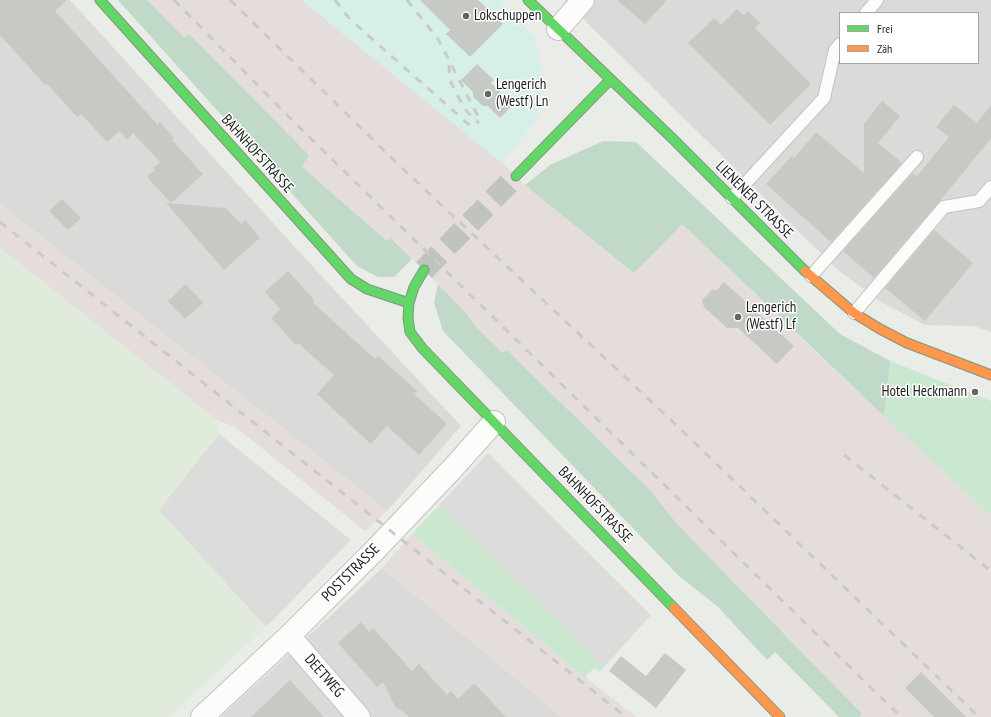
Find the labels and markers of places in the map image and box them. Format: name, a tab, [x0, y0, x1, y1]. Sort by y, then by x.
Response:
place label: Lokschuppen	[474, 7, 541, 25]
marker: Lokschuppen	[461, 11, 471, 21]
place label: Lengerich (Westf) Ln	[496, 76, 548, 111]
marker: Lengerich (Westf) Ln	[483, 89, 493, 99]
place label: Lengerich (Westf) Lf	[746, 299, 796, 334]
marker: Lengerich (Westf) Lf	[733, 312, 743, 322]
place label: Hotel Heckmann	[881, 383, 967, 401]
marker: Hotel Heckmann	[970, 387, 980, 397]

